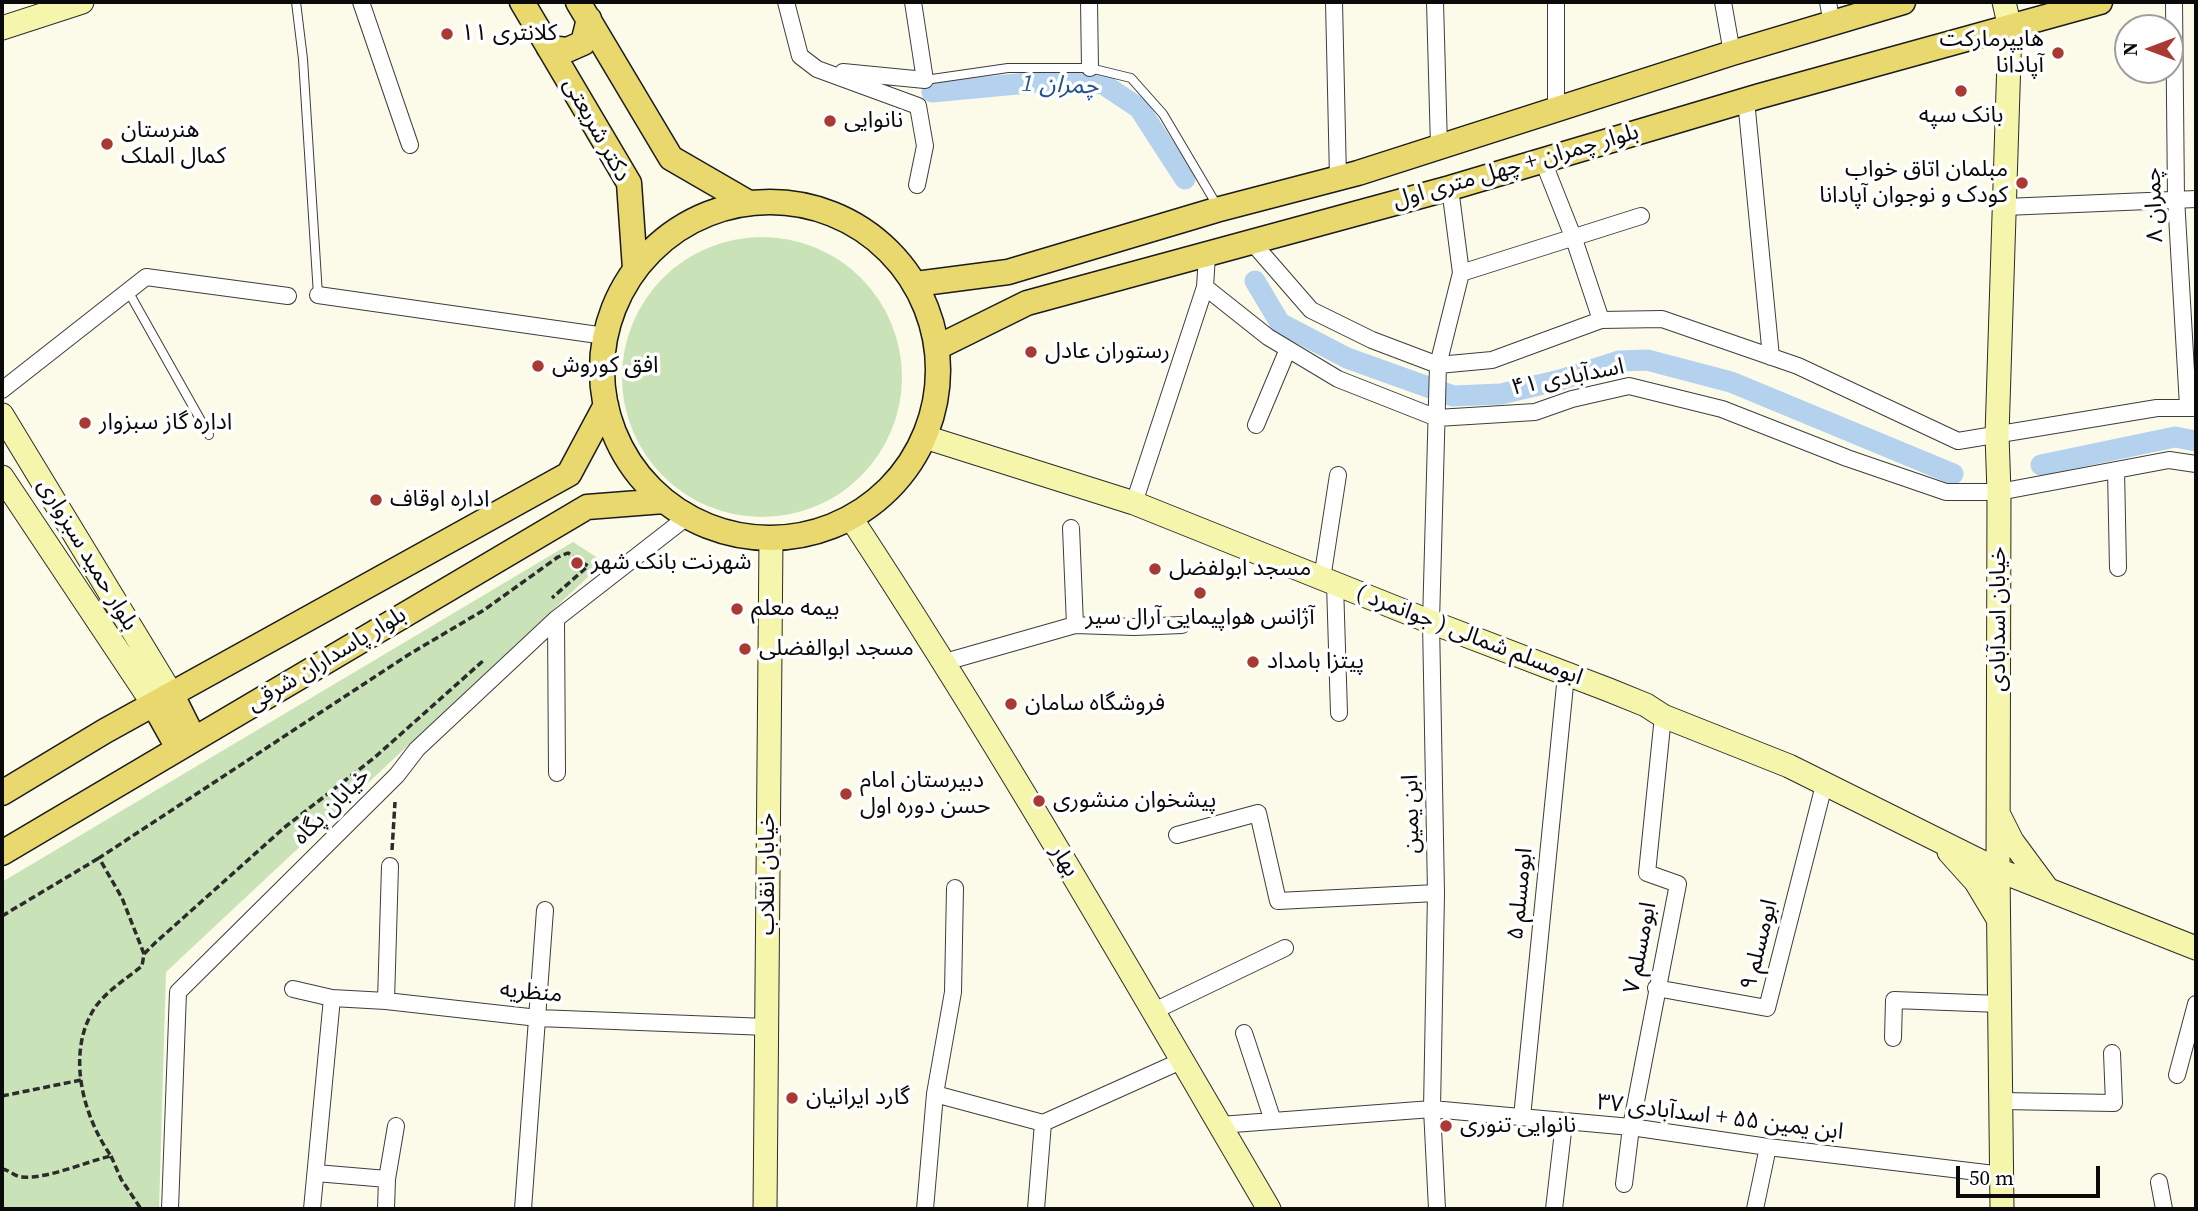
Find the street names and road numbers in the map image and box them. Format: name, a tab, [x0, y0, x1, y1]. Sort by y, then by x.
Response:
street label: دکتر شریعتی	[556, 73, 636, 187]
street label: بلوار چمران + چهل متری اول	[1390, 119, 1642, 215]
street label: چمران ۸	[2140, 167, 2170, 243]
street label: اسدآبادی ۴۱	[1509, 354, 1627, 402]
street label: بلوار حمید سبزواری	[31, 474, 143, 636]
street label: خیابان اسدآبادی	[1985, 546, 2013, 692]
street label: ابومسلم شمالی ( جوانمرد )	[1352, 580, 1586, 692]
street label: بلوار پاسداران شرقی	[242, 602, 412, 718]
street label: خیابان پگاه	[288, 763, 376, 851]
street label: ابن یمین	[1398, 774, 1426, 854]
street label: خیابان انقلاب	[754, 813, 782, 935]
street label: بهار	[1044, 840, 1084, 882]
street label: ابومسلم ۵	[1502, 847, 1540, 941]
street label: ابومسلم ۹	[1735, 897, 1785, 993]
street label: ابومسلم ۷	[1619, 900, 1663, 996]
street label: منظریه	[499, 977, 563, 1009]
street label: ابن یمین ۵۵ + اسدآبادی ۳۷	[1595, 1089, 1845, 1147]

